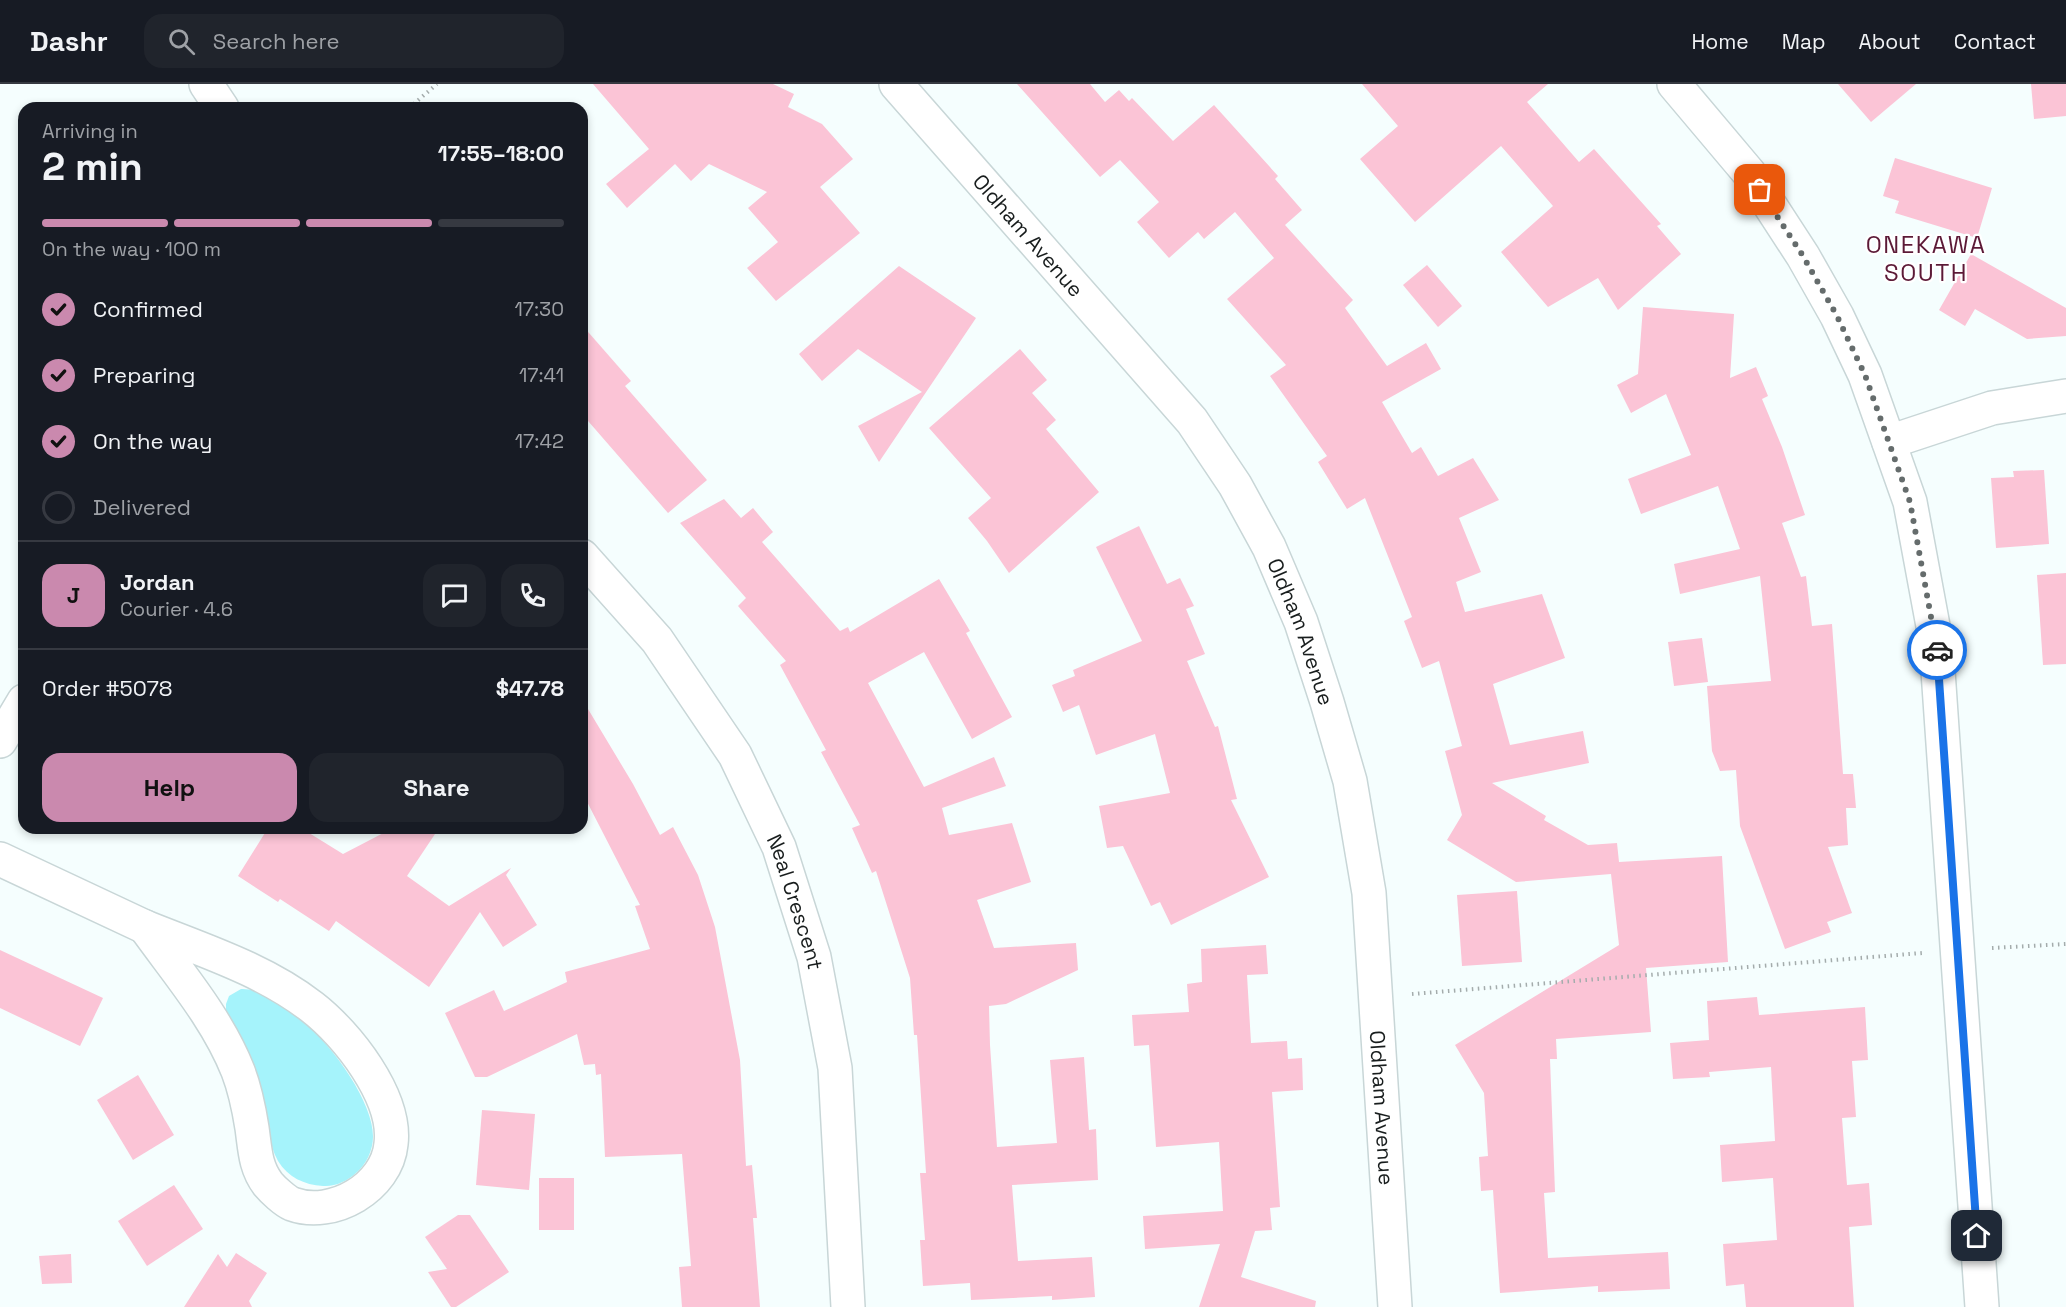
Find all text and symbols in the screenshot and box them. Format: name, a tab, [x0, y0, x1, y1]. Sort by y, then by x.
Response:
search box	[144, 14, 564, 68]
text: Dashr	[30, 23, 108, 59]
icon: search	[165, 25, 198, 58]
text: Search here	[213, 27, 340, 55]
text: Home	[1691, 28, 1749, 55]
text: Map	[1782, 28, 1826, 55]
text: About	[1859, 28, 1921, 55]
text: Contact	[1954, 28, 2036, 55]
text: Arriving in	[42, 118, 138, 144]
text: 17:55–18:00	[438, 139, 564, 167]
text: 2 min	[42, 142, 143, 191]
pin	[1734, 164, 1785, 215]
street label: Oldham Avenue	[967, 168, 1090, 302]
icon: bag	[1743, 173, 1776, 206]
district label: ONEKAWA SOUTH	[1866, 229, 1986, 288]
text: On the way · 100 m	[42, 236, 221, 262]
icon: check	[42, 293, 75, 326]
text: Confirmed	[93, 295, 203, 323]
text: 17:30	[514, 296, 564, 322]
icon: check	[42, 359, 75, 392]
text: Preparing	[93, 361, 195, 389]
text: 17:41	[519, 362, 564, 388]
icon: check	[42, 425, 75, 458]
text: On the way	[93, 427, 212, 455]
text: 17:42	[515, 428, 564, 454]
text: Delivered	[93, 493, 191, 521]
street label: Oldham Avenue	[1262, 554, 1341, 709]
button: chat	[423, 564, 486, 627]
button: phone	[501, 564, 564, 627]
text: Jordan	[120, 568, 195, 596]
text: J	[67, 581, 80, 609]
text: Courier · 4.6	[120, 596, 233, 622]
courier	[1907, 620, 1967, 680]
icon: car	[1921, 634, 1954, 667]
text: Order #5078	[42, 674, 173, 702]
text: $47.78	[496, 674, 564, 702]
button: Help	[42, 753, 297, 822]
button: Share	[309, 753, 564, 822]
street label: Neal Crescent	[761, 829, 830, 972]
street label: Oldham Avenue	[1364, 1029, 1401, 1186]
pin	[1951, 1210, 2002, 1261]
icon: home	[1960, 1219, 1993, 1252]

